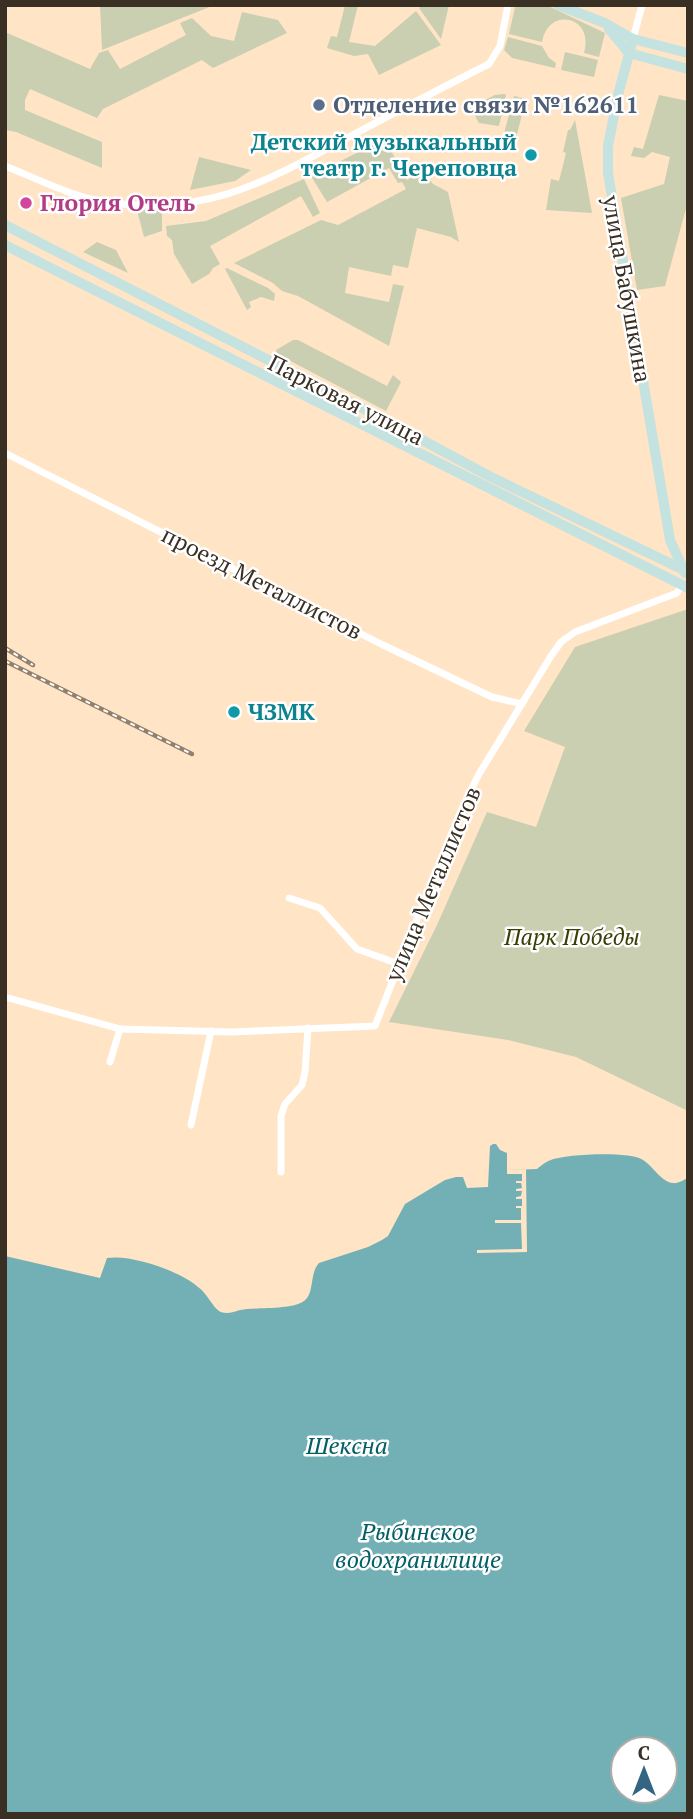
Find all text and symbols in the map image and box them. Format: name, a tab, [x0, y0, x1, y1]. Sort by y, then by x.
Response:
place label: Отделение связи №162611	[333, 89, 639, 120]
marker: Отделение связи №162611	[311, 97, 327, 113]
place label: Детский музыкальный театр г. Череповца	[251, 126, 517, 183]
marker: Детский музыкальный театр г. Череповца	[523, 147, 539, 163]
place label: Глория Отель	[40, 187, 195, 218]
street label: улица Бабушкина	[596, 192, 659, 385]
marker: Глория Отель	[18, 195, 34, 211]
street label: Парковая улица	[263, 347, 430, 452]
street label: проезд Металлистов	[157, 519, 368, 647]
place label: ЧЗМК	[248, 696, 316, 727]
marker: ЧЗМК	[226, 704, 242, 720]
street label: улица Металлистов	[377, 781, 488, 987]
park label: Парк Победы	[503, 921, 640, 952]
water label: Шексна	[305, 1429, 388, 1461]
water label: Рыбинское водохранилище	[335, 1515, 501, 1575]
north arrow	[609, 1735, 679, 1805]
text: С	[638, 1740, 650, 1765]

